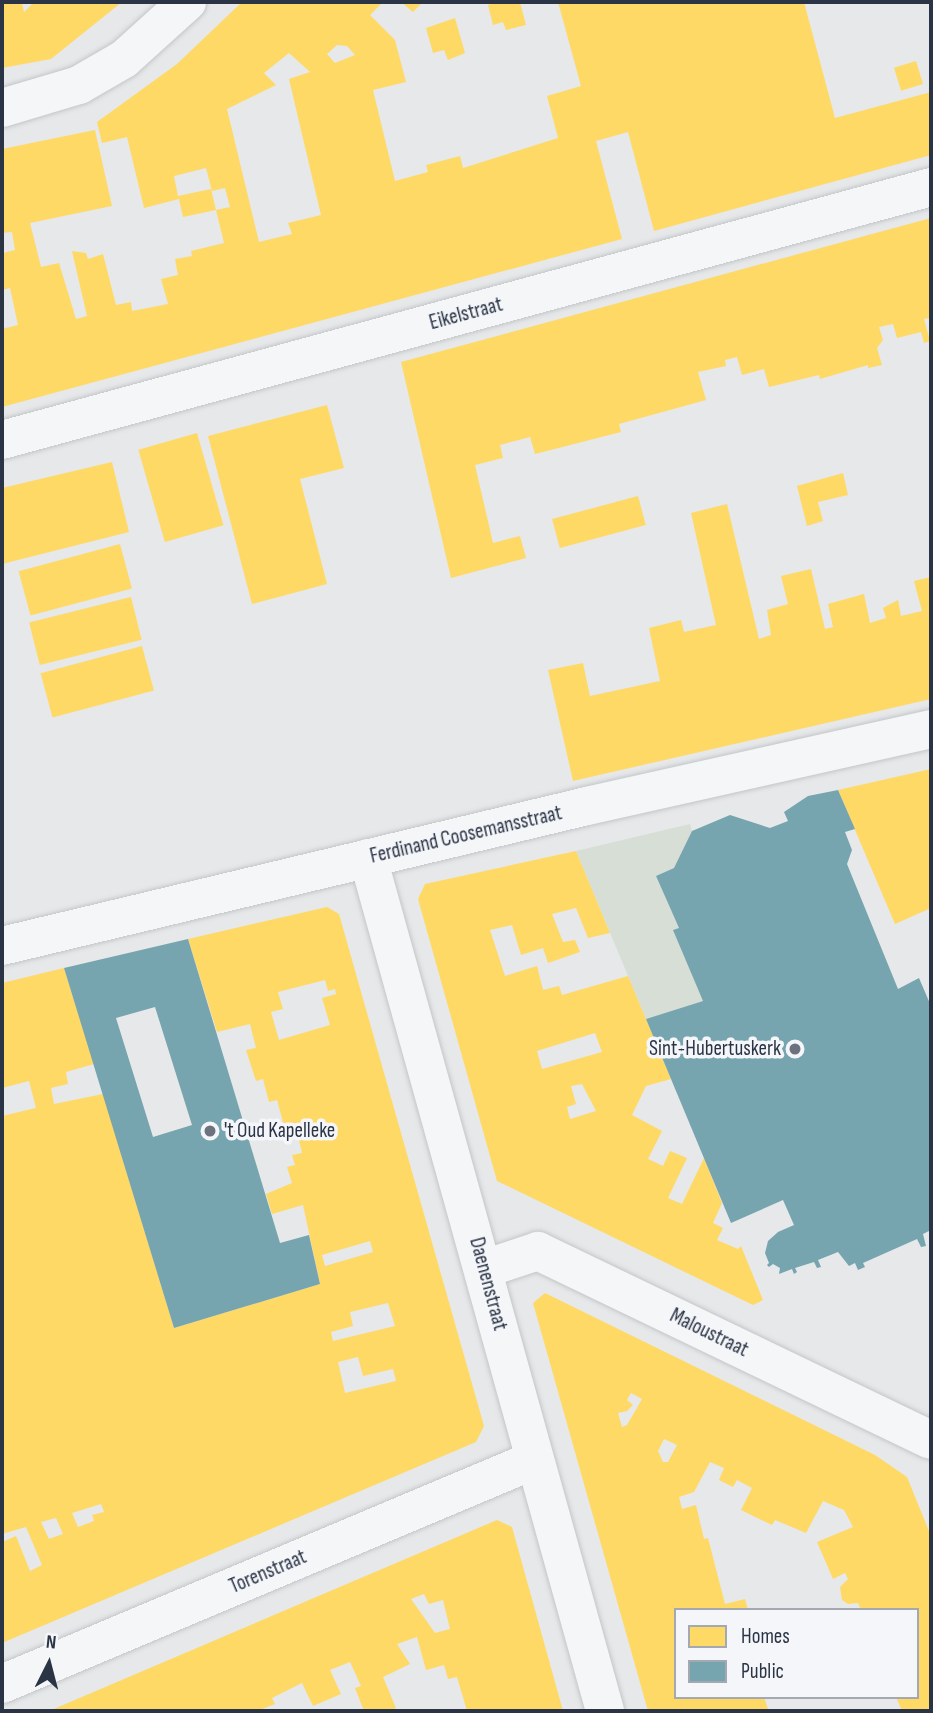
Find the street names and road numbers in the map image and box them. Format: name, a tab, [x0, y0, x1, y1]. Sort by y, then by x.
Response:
street label: Eikelstraat	[427, 292, 505, 336]
street label: Ferdinand Coosemansstraat	[368, 801, 564, 869]
street label: Daenenstraat	[463, 1235, 513, 1333]
street label: Maloustraat	[666, 1303, 752, 1363]
street label: Torenstraat	[226, 1545, 310, 1599]

